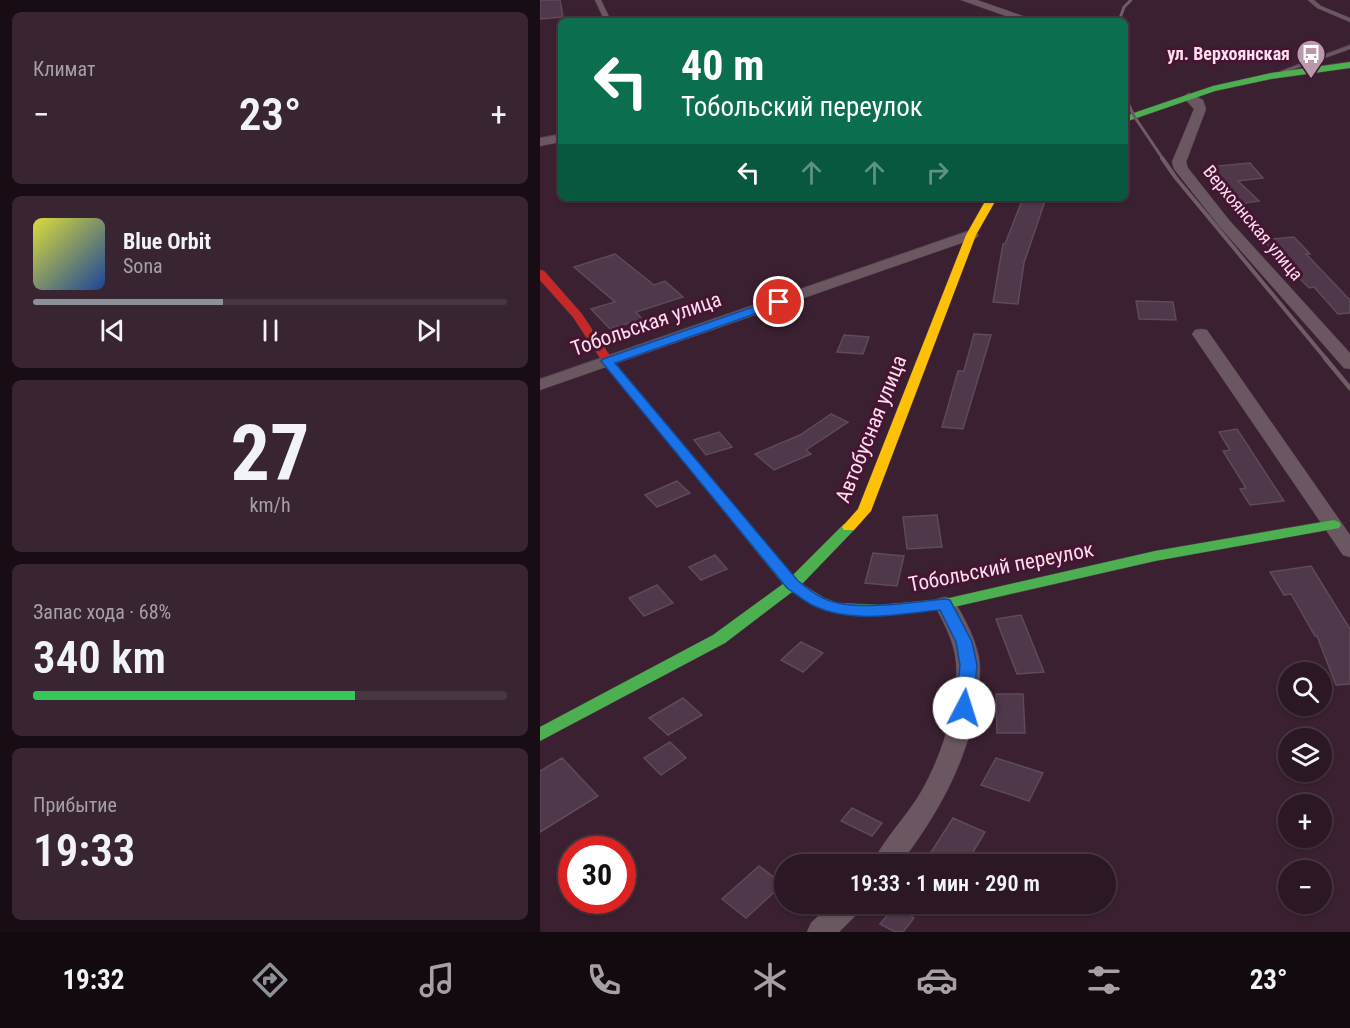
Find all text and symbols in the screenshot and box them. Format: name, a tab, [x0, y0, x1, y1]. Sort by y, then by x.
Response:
bus stop icon: ул. Верхоянская	[1295, 38, 1327, 80]
text: 40 m	[681, 41, 764, 90]
icon: left	[582, 42, 660, 120]
place label: ул. Верхоянская	[1167, 43, 1290, 64]
text: Климат	[33, 57, 95, 81]
text: 23°	[239, 88, 301, 141]
text: Тобольский переулок	[681, 91, 923, 123]
text: −	[33, 95, 50, 134]
text: +	[491, 95, 507, 134]
icon: left	[732, 156, 765, 189]
icon: ahead	[795, 156, 828, 189]
icon: ahead	[858, 156, 891, 189]
icon: right	[921, 156, 954, 189]
street label: Верхоянская улица	[1199, 161, 1308, 284]
text: Blue Orbit	[123, 229, 211, 254]
text: Sona	[123, 254, 163, 278]
pin	[753, 276, 804, 327]
icon: arrive	[762, 285, 795, 318]
street label: Тобольская улица	[568, 287, 724, 361]
icon: previous	[96, 314, 129, 347]
icon: pause	[254, 314, 287, 347]
icon: next	[412, 314, 445, 347]
street label: Автобусная улица	[831, 352, 911, 506]
text: 27	[231, 408, 309, 499]
text: km/h	[249, 493, 291, 517]
street label: Тобольский переулок	[906, 537, 1096, 597]
text: Запас хода · 68%	[33, 600, 171, 624]
text: 340 km	[33, 631, 166, 684]
map controls	[1278, 662, 1332, 914]
button: search	[1278, 662, 1332, 716]
position arrow	[932, 676, 996, 740]
button: layers	[1278, 728, 1332, 782]
text: Прибытие	[33, 793, 117, 817]
button: +	[1278, 794, 1332, 848]
text: 19:33	[33, 824, 135, 877]
speed limit sign: 30	[558, 836, 636, 914]
button: −	[1278, 860, 1332, 914]
text: 19:33 · 1 мин · 290 m	[850, 871, 1040, 896]
icon: directions	[249, 959, 291, 1001]
icon: music	[416, 959, 458, 1001]
icon: phone	[583, 959, 625, 1001]
icon: climate	[749, 959, 791, 1001]
icon: car	[916, 959, 958, 1001]
icon: filters	[1083, 959, 1125, 1001]
text: 19:32	[62, 964, 124, 996]
text: 23°	[1250, 964, 1288, 996]

